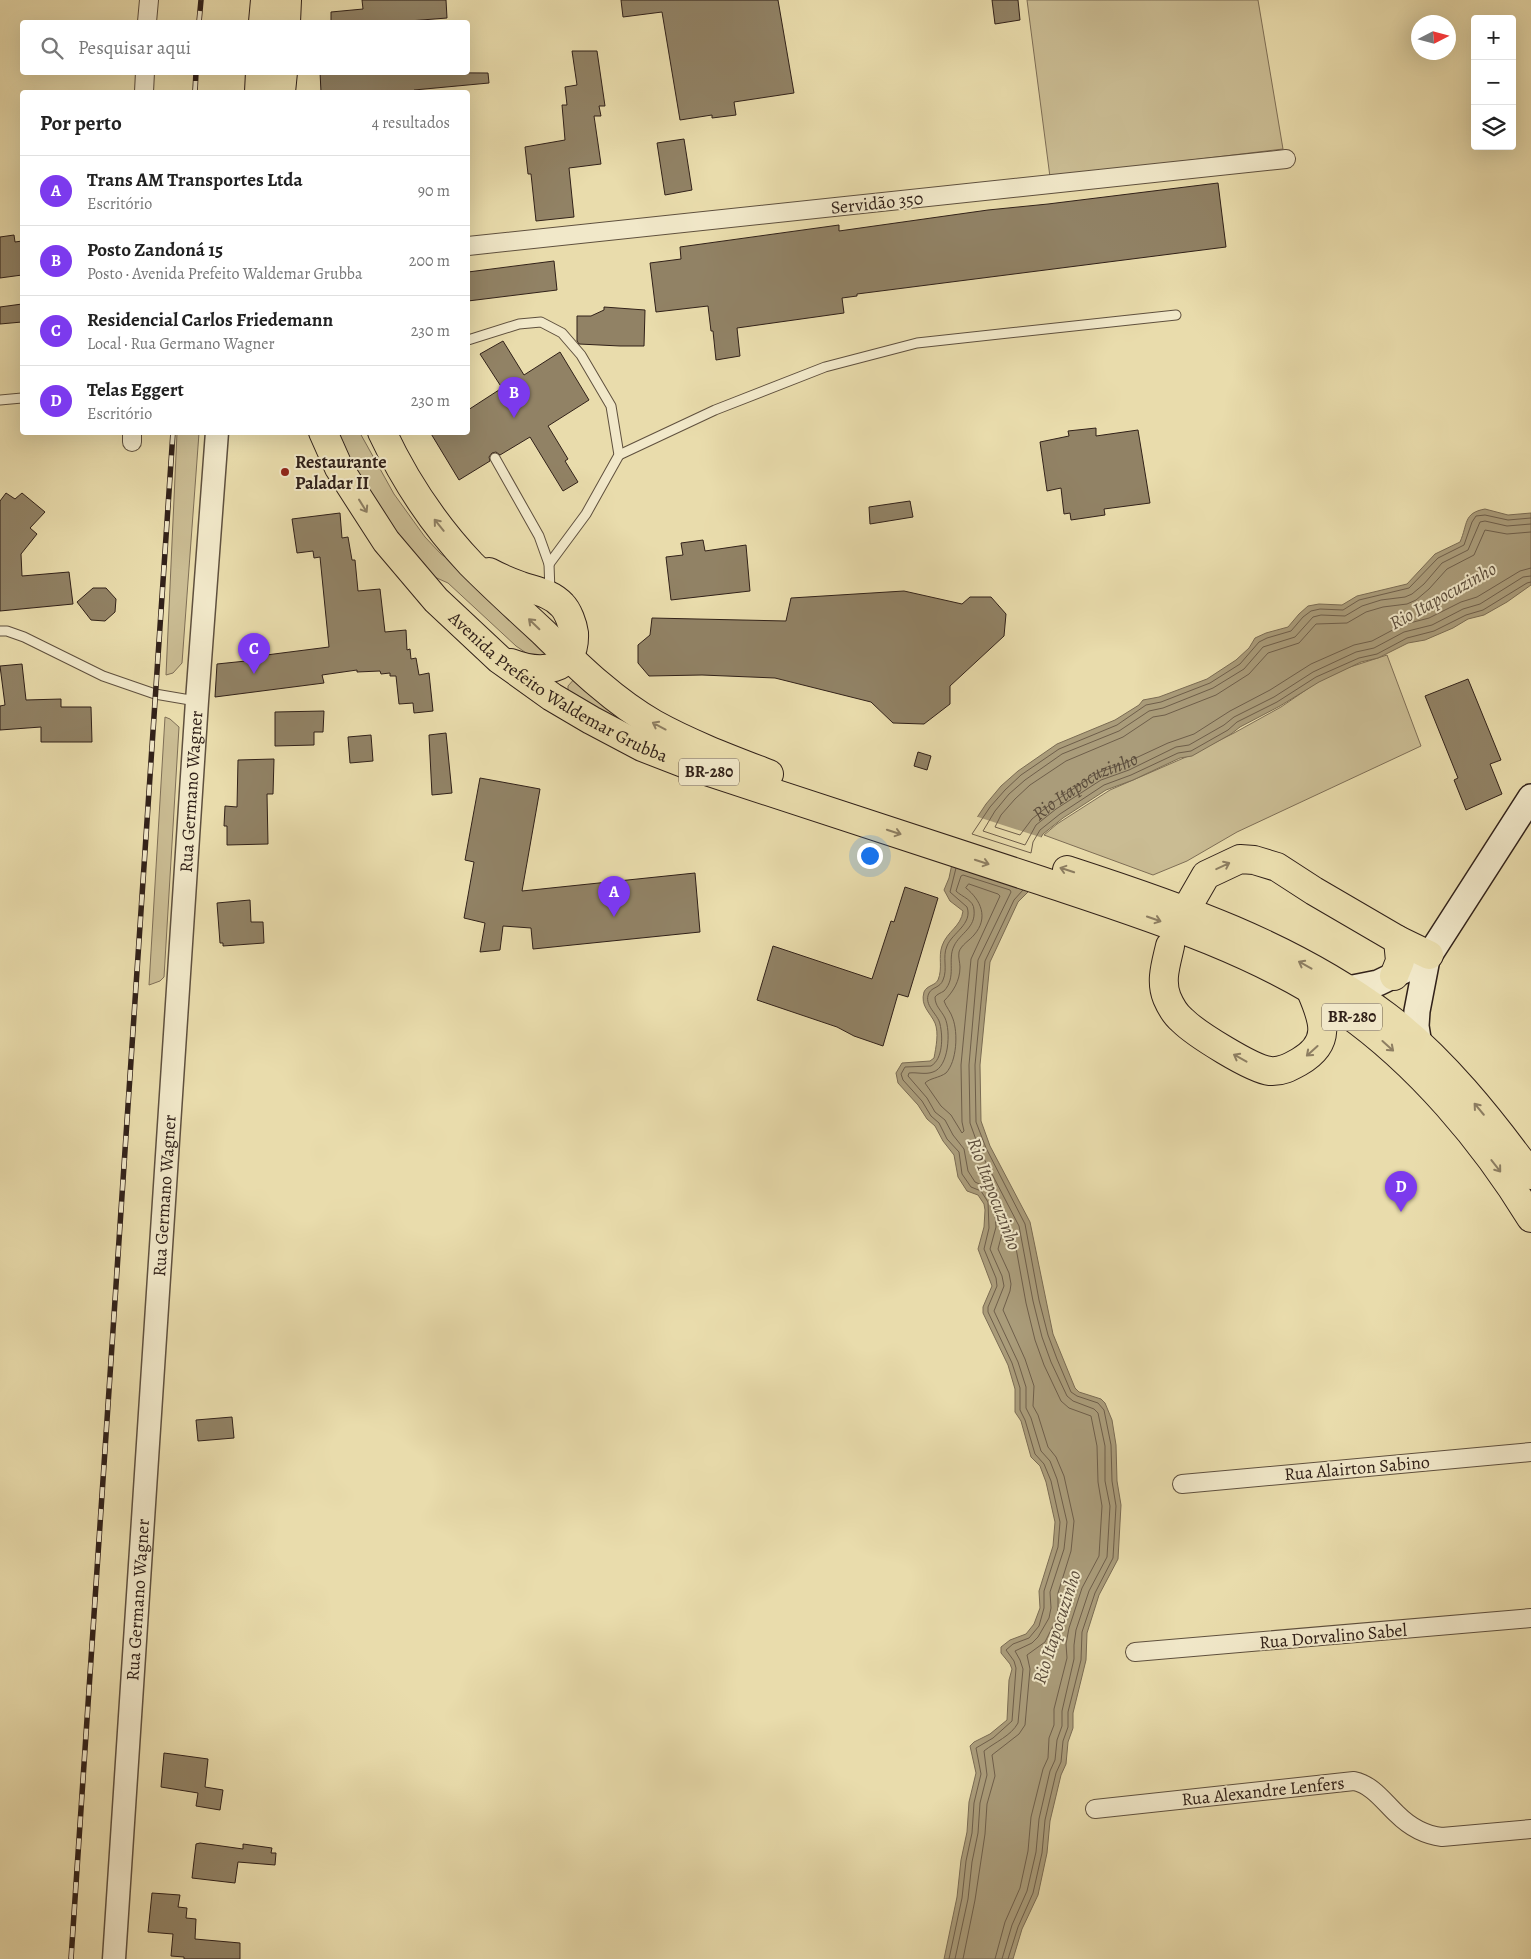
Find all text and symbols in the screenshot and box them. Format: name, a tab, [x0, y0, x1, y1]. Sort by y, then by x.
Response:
north arrow	[1411, 15, 1456, 60]
map controls	[1471, 15, 1516, 150]
button: +	[1471, 15, 1516, 60]
search box	[20, 20, 470, 75]
icon: search	[38, 34, 66, 62]
text: Pesquisar aqui	[78, 35, 191, 61]
button: −	[1471, 60, 1516, 105]
button: layers	[1471, 105, 1516, 150]
text: Por perto	[40, 109, 122, 137]
text: 4 resultados	[372, 112, 450, 134]
text: Trans AM Transportes Ltda	[87, 167, 303, 193]
text: A	[51, 180, 61, 202]
text: 90 m	[418, 180, 450, 202]
street label: Servidão 350	[830, 186, 924, 220]
text: Escritório	[87, 193, 152, 215]
text: Posto Zandoná 15	[87, 237, 223, 263]
text: B	[51, 250, 61, 272]
text: 200 m	[409, 250, 450, 272]
text: Posto · Avenida Prefeito Waldemar Grubba	[87, 263, 362, 285]
text: Residencial Carlos Friedemann	[87, 307, 333, 333]
text: C	[51, 320, 61, 342]
text: 230 m	[411, 320, 450, 342]
text: Local · Rua Germano Wagner	[87, 333, 275, 355]
text: Telas Eggert	[87, 377, 184, 403]
pin: B	[498, 377, 530, 418]
text: D	[50, 390, 62, 412]
text: 230 m	[411, 390, 450, 412]
text: Escritório	[87, 403, 152, 425]
place label: Restaurante Paladar II	[295, 450, 386, 495]
marker: Restaurante Paladar II	[279, 466, 291, 478]
one-way arrow	[359, 498, 369, 512]
one-way arrow	[434, 519, 445, 532]
water label: Rio Itapocuzinho	[1385, 556, 1501, 636]
street label: Avenida Prefeito Waldemar Grubba	[443, 606, 672, 768]
one-way arrow	[528, 618, 540, 630]
pin: C	[238, 633, 270, 674]
street label: Rua Germano Wagner	[174, 710, 208, 873]
one-way arrow	[652, 721, 667, 730]
water label: Rio Itapocuzinho	[1027, 746, 1142, 827]
road number: BR-280	[679, 759, 739, 786]
one-way arrow	[885, 828, 901, 838]
your location	[857, 843, 883, 869]
one-way arrow	[974, 857, 990, 867]
one-way arrow	[1215, 861, 1230, 871]
one-way arrow	[1059, 864, 1075, 874]
pin: A	[598, 876, 630, 917]
one-way arrow	[1145, 915, 1161, 924]
one-way arrow	[1298, 960, 1313, 969]
road number: BR-280	[1322, 1004, 1382, 1030]
one-way arrow	[1381, 1040, 1394, 1051]
one-way arrow	[1306, 1045, 1319, 1057]
one-way arrow	[1233, 1053, 1248, 1063]
one-way arrow	[1474, 1103, 1485, 1116]
street label: Rua Germano Wagner	[147, 1114, 182, 1277]
water label: Rio Itapocuzinho	[961, 1134, 1027, 1254]
one-way arrow	[1491, 1159, 1501, 1173]
pin: D	[1385, 1171, 1417, 1212]
street label: Rua Alairton Sabino	[1283, 1450, 1431, 1486]
street label: Rua Germano Wagner	[120, 1518, 155, 1682]
water label: Rio Itapocuzinho	[1026, 1566, 1088, 1687]
street label: Rua Dorvalino Sabel	[1258, 1618, 1408, 1654]
street label: Rua Alexandre Lenfers	[1180, 1771, 1346, 1811]

